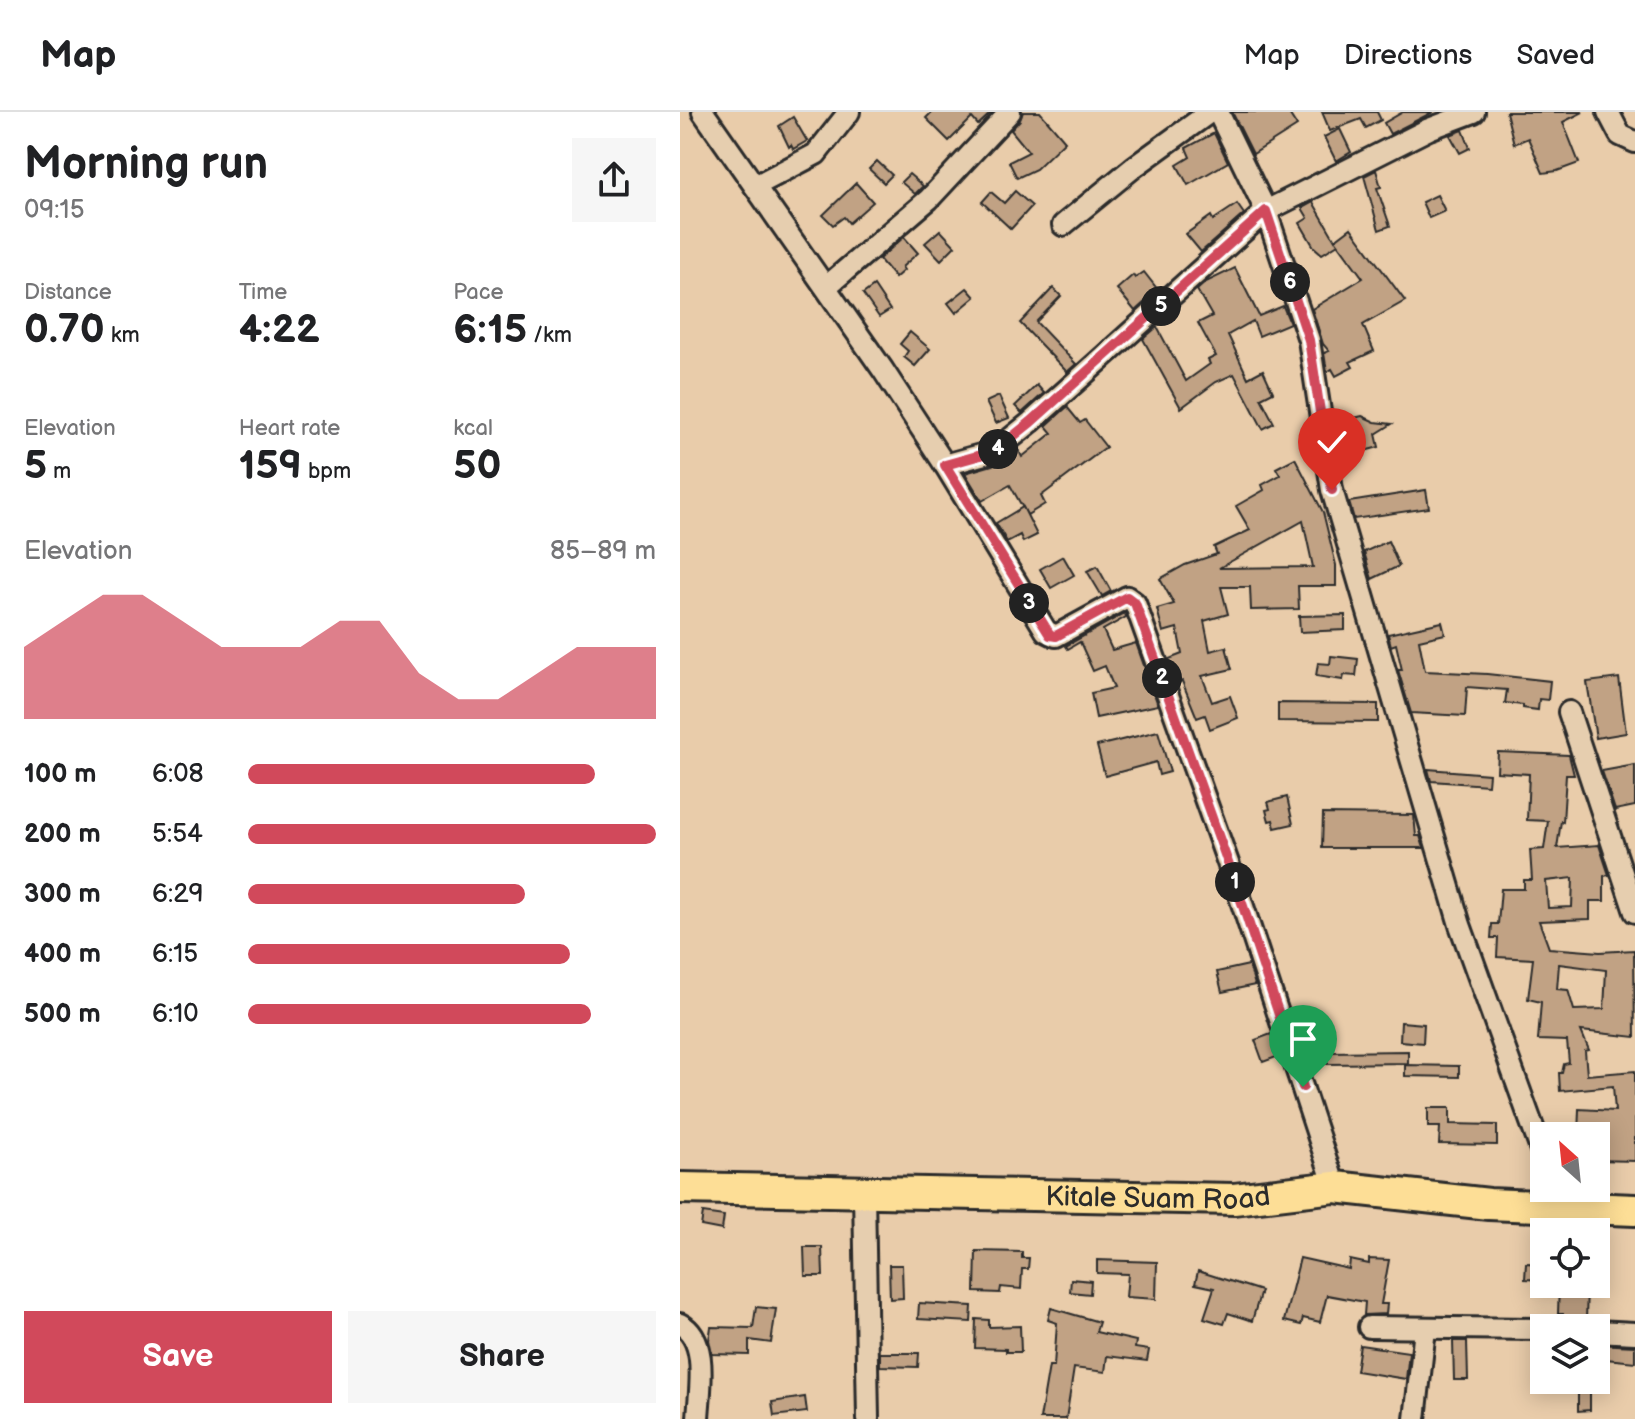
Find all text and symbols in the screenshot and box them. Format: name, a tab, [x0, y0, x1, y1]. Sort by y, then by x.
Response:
text: Map	[40, 33, 116, 78]
text: Map	[1243, 39, 1300, 72]
text: Directions	[1344, 39, 1472, 72]
text: Saved	[1516, 39, 1595, 72]
text: Morning run	[24, 138, 268, 191]
button: share	[572, 138, 656, 222]
text: 09:15	[24, 195, 85, 226]
pin: 6	[1270, 262, 1310, 302]
text: 6	[1283, 268, 1297, 295]
text: Distance	[24, 279, 112, 306]
text: Time	[239, 279, 287, 306]
text: Pace	[453, 279, 504, 306]
pin: 5	[1141, 286, 1181, 326]
text: 5	[1155, 292, 1167, 319]
text: 0.70	[24, 306, 105, 354]
text: 4:22	[239, 306, 320, 354]
text: 6:15	[453, 306, 527, 354]
text: km	[105, 322, 140, 349]
text: /km	[527, 322, 572, 349]
pin	[1298, 408, 1366, 490]
text: Elevation	[24, 415, 116, 442]
text: Heart rate	[239, 415, 340, 442]
text: kcal	[453, 415, 493, 442]
icon: check	[1310, 420, 1354, 464]
pin: 4	[978, 429, 1018, 469]
text: 4	[992, 435, 1004, 462]
text: 5	[24, 442, 47, 490]
text: 159	[239, 442, 302, 490]
text: 50	[453, 442, 501, 490]
text: m	[47, 458, 71, 485]
text: bpm	[302, 458, 351, 485]
text: Elevation	[24, 536, 132, 567]
text: 85–89 m	[550, 536, 656, 567]
pin: 3	[1009, 583, 1049, 623]
text: 3	[1023, 589, 1035, 616]
pin: 2	[1142, 658, 1182, 698]
text: 2	[1155, 664, 1169, 691]
text: 100 m	[24, 759, 97, 790]
text: 6:08	[152, 759, 204, 790]
text: 200 m	[24, 819, 101, 850]
text: 5:54	[152, 819, 203, 850]
pin: 1	[1215, 862, 1255, 902]
text: 1	[1230, 868, 1240, 895]
text: 300 m	[24, 879, 101, 910]
text: 6:29	[152, 879, 204, 910]
text: 400 m	[24, 939, 101, 970]
text: 6:15	[152, 939, 198, 970]
text: 500 m	[24, 999, 101, 1030]
text: 6:10	[152, 999, 199, 1030]
pin	[1269, 1005, 1337, 1087]
icon: arrive	[1281, 1017, 1325, 1061]
north arrow	[1530, 1122, 1610, 1202]
map controls	[1530, 1122, 1610, 1394]
street label: Kitale Suam Road	[1045, 1180, 1272, 1217]
button: locate	[1530, 1218, 1610, 1298]
button: Save	[24, 1311, 332, 1403]
button: Share	[348, 1311, 656, 1403]
button: layers	[1530, 1314, 1610, 1394]

